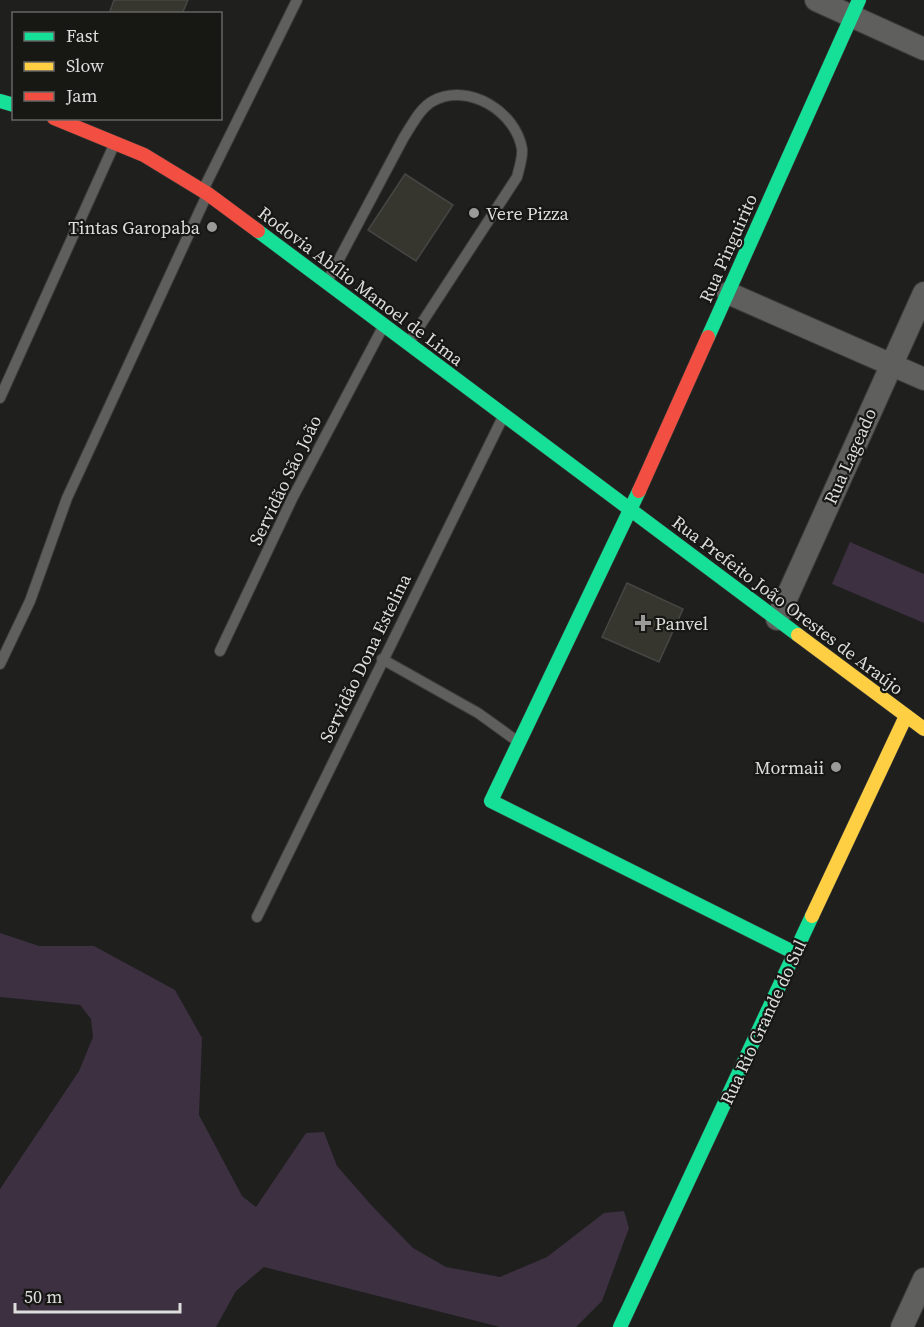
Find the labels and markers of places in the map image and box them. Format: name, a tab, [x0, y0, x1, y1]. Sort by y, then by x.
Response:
place label: Vere Pizza	[486, 201, 569, 226]
marker: Vere Pizza	[467, 206, 481, 220]
place label: Tintas Garopaba	[68, 215, 201, 240]
marker: Tintas Garopaba	[205, 220, 219, 234]
place label: Panvel	[655, 611, 708, 636]
marker: Panvel	[636, 616, 650, 630]
place label: Mormaii	[755, 755, 824, 780]
marker: Mormaii	[829, 760, 843, 774]

